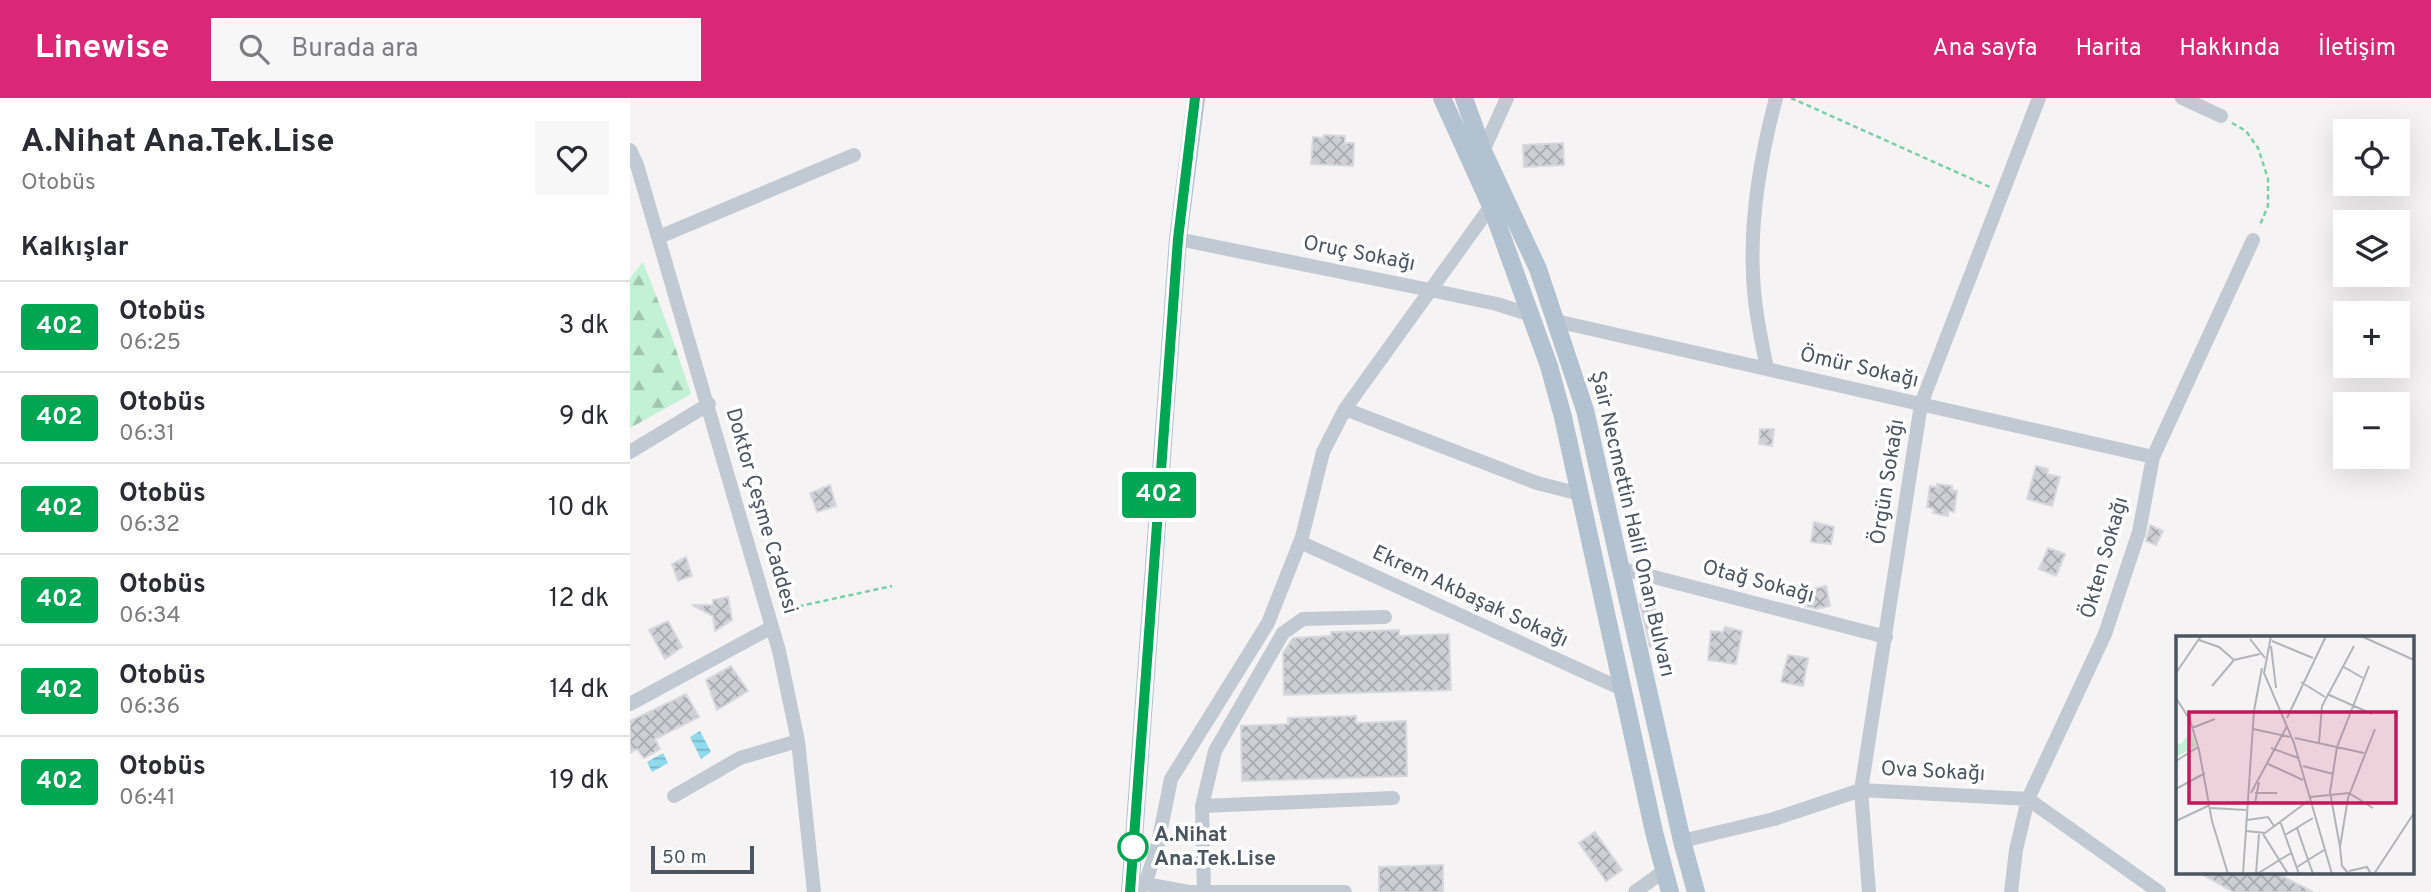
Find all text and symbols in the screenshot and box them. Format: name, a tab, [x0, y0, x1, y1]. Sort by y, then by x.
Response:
search box	[211, 18, 701, 81]
text: Linewise	[35, 28, 169, 70]
icon: search	[235, 30, 273, 68]
text: Burada ara	[291, 33, 419, 66]
text: Ana sayfa	[1932, 34, 2037, 64]
text: Harita	[2075, 34, 2141, 64]
text: Hakkında	[2179, 34, 2280, 64]
text: İletişim	[2318, 34, 2396, 64]
map controls	[2333, 119, 2410, 469]
button: locate	[2333, 119, 2410, 196]
button: heart	[535, 121, 609, 195]
text: A.Nihat Ana.Tek.Lise	[21, 122, 335, 164]
text: Otobüs	[21, 169, 96, 198]
button: layers	[2333, 210, 2410, 287]
street label: Oruç Sokağı	[1301, 230, 1417, 278]
text: Kalkışlar	[21, 232, 129, 265]
text: Otobüs	[119, 296, 206, 329]
button: +	[2333, 301, 2410, 378]
text: 3 dk	[559, 310, 609, 343]
text: 402	[37, 312, 82, 342]
text: 06:25	[119, 329, 181, 358]
street label: Ömür Sokağı	[1797, 341, 1921, 395]
street label: Şair Necmettin Halil Onan Bulvarı	[1584, 368, 1680, 680]
text: Otobüs	[119, 387, 206, 420]
button: −	[2333, 392, 2410, 469]
text: 9 dk	[559, 401, 609, 434]
text: 402	[37, 403, 82, 433]
street label: Doktor Çeşme Caddesi	[719, 405, 803, 617]
street label: Örgün Sokağı	[1865, 417, 1911, 547]
text: 06:31	[119, 420, 175, 449]
line badge: 402	[1119, 472, 1199, 518]
text: Otobüs	[119, 478, 206, 511]
text: 402	[1136, 480, 1182, 510]
text: 10 dk	[548, 492, 609, 525]
text: 402	[37, 494, 82, 524]
street label: Ökten Sokağı	[2075, 494, 2135, 622]
text: 06:32	[119, 511, 180, 540]
street label: Ekrem Akbaşak Sokağı	[1368, 540, 1572, 654]
street label: Otağ Sokağı	[1699, 554, 1817, 610]
text: Otobüs	[119, 569, 206, 602]
text: 12 dk	[549, 583, 609, 616]
text: 402	[37, 585, 82, 615]
text: 06:34	[119, 602, 181, 631]
inset map	[2176, 636, 2414, 874]
text: Otobüs	[119, 660, 206, 693]
text: 14 dk	[549, 674, 609, 707]
text: 402	[37, 676, 82, 706]
text: 06:36	[119, 693, 180, 722]
text: Otobüs	[119, 751, 206, 784]
street label: Ova Sokağı	[1880, 756, 1986, 788]
text: 19 dk	[549, 765, 609, 798]
text: 402	[37, 767, 82, 797]
text: 06:41	[119, 784, 176, 813]
place label: A.Nihat Ana.Tek.Lise	[1154, 822, 1276, 873]
marker: A.Nihat Ana.Tek.Lise	[1118, 832, 1148, 862]
scale bar	[651, 843, 754, 875]
text: 50 m	[662, 846, 707, 870]

